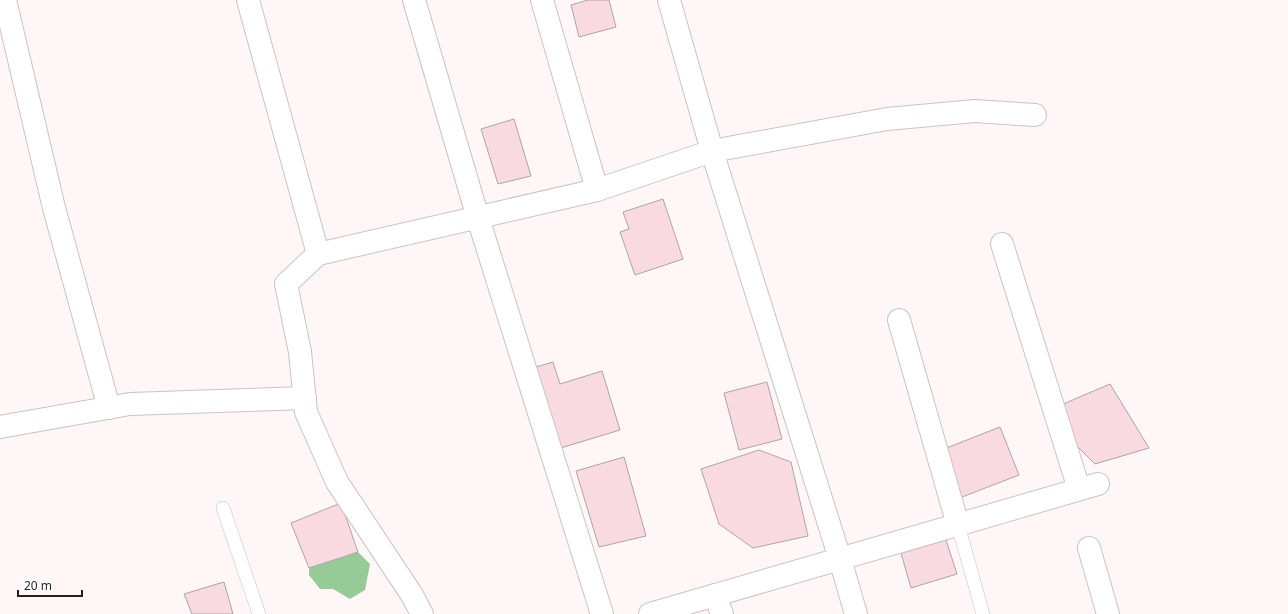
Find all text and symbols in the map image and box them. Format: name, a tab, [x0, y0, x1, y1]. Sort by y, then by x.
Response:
scale bar	[18, 572, 82, 598]
text: 20 m	[24, 577, 52, 594]

